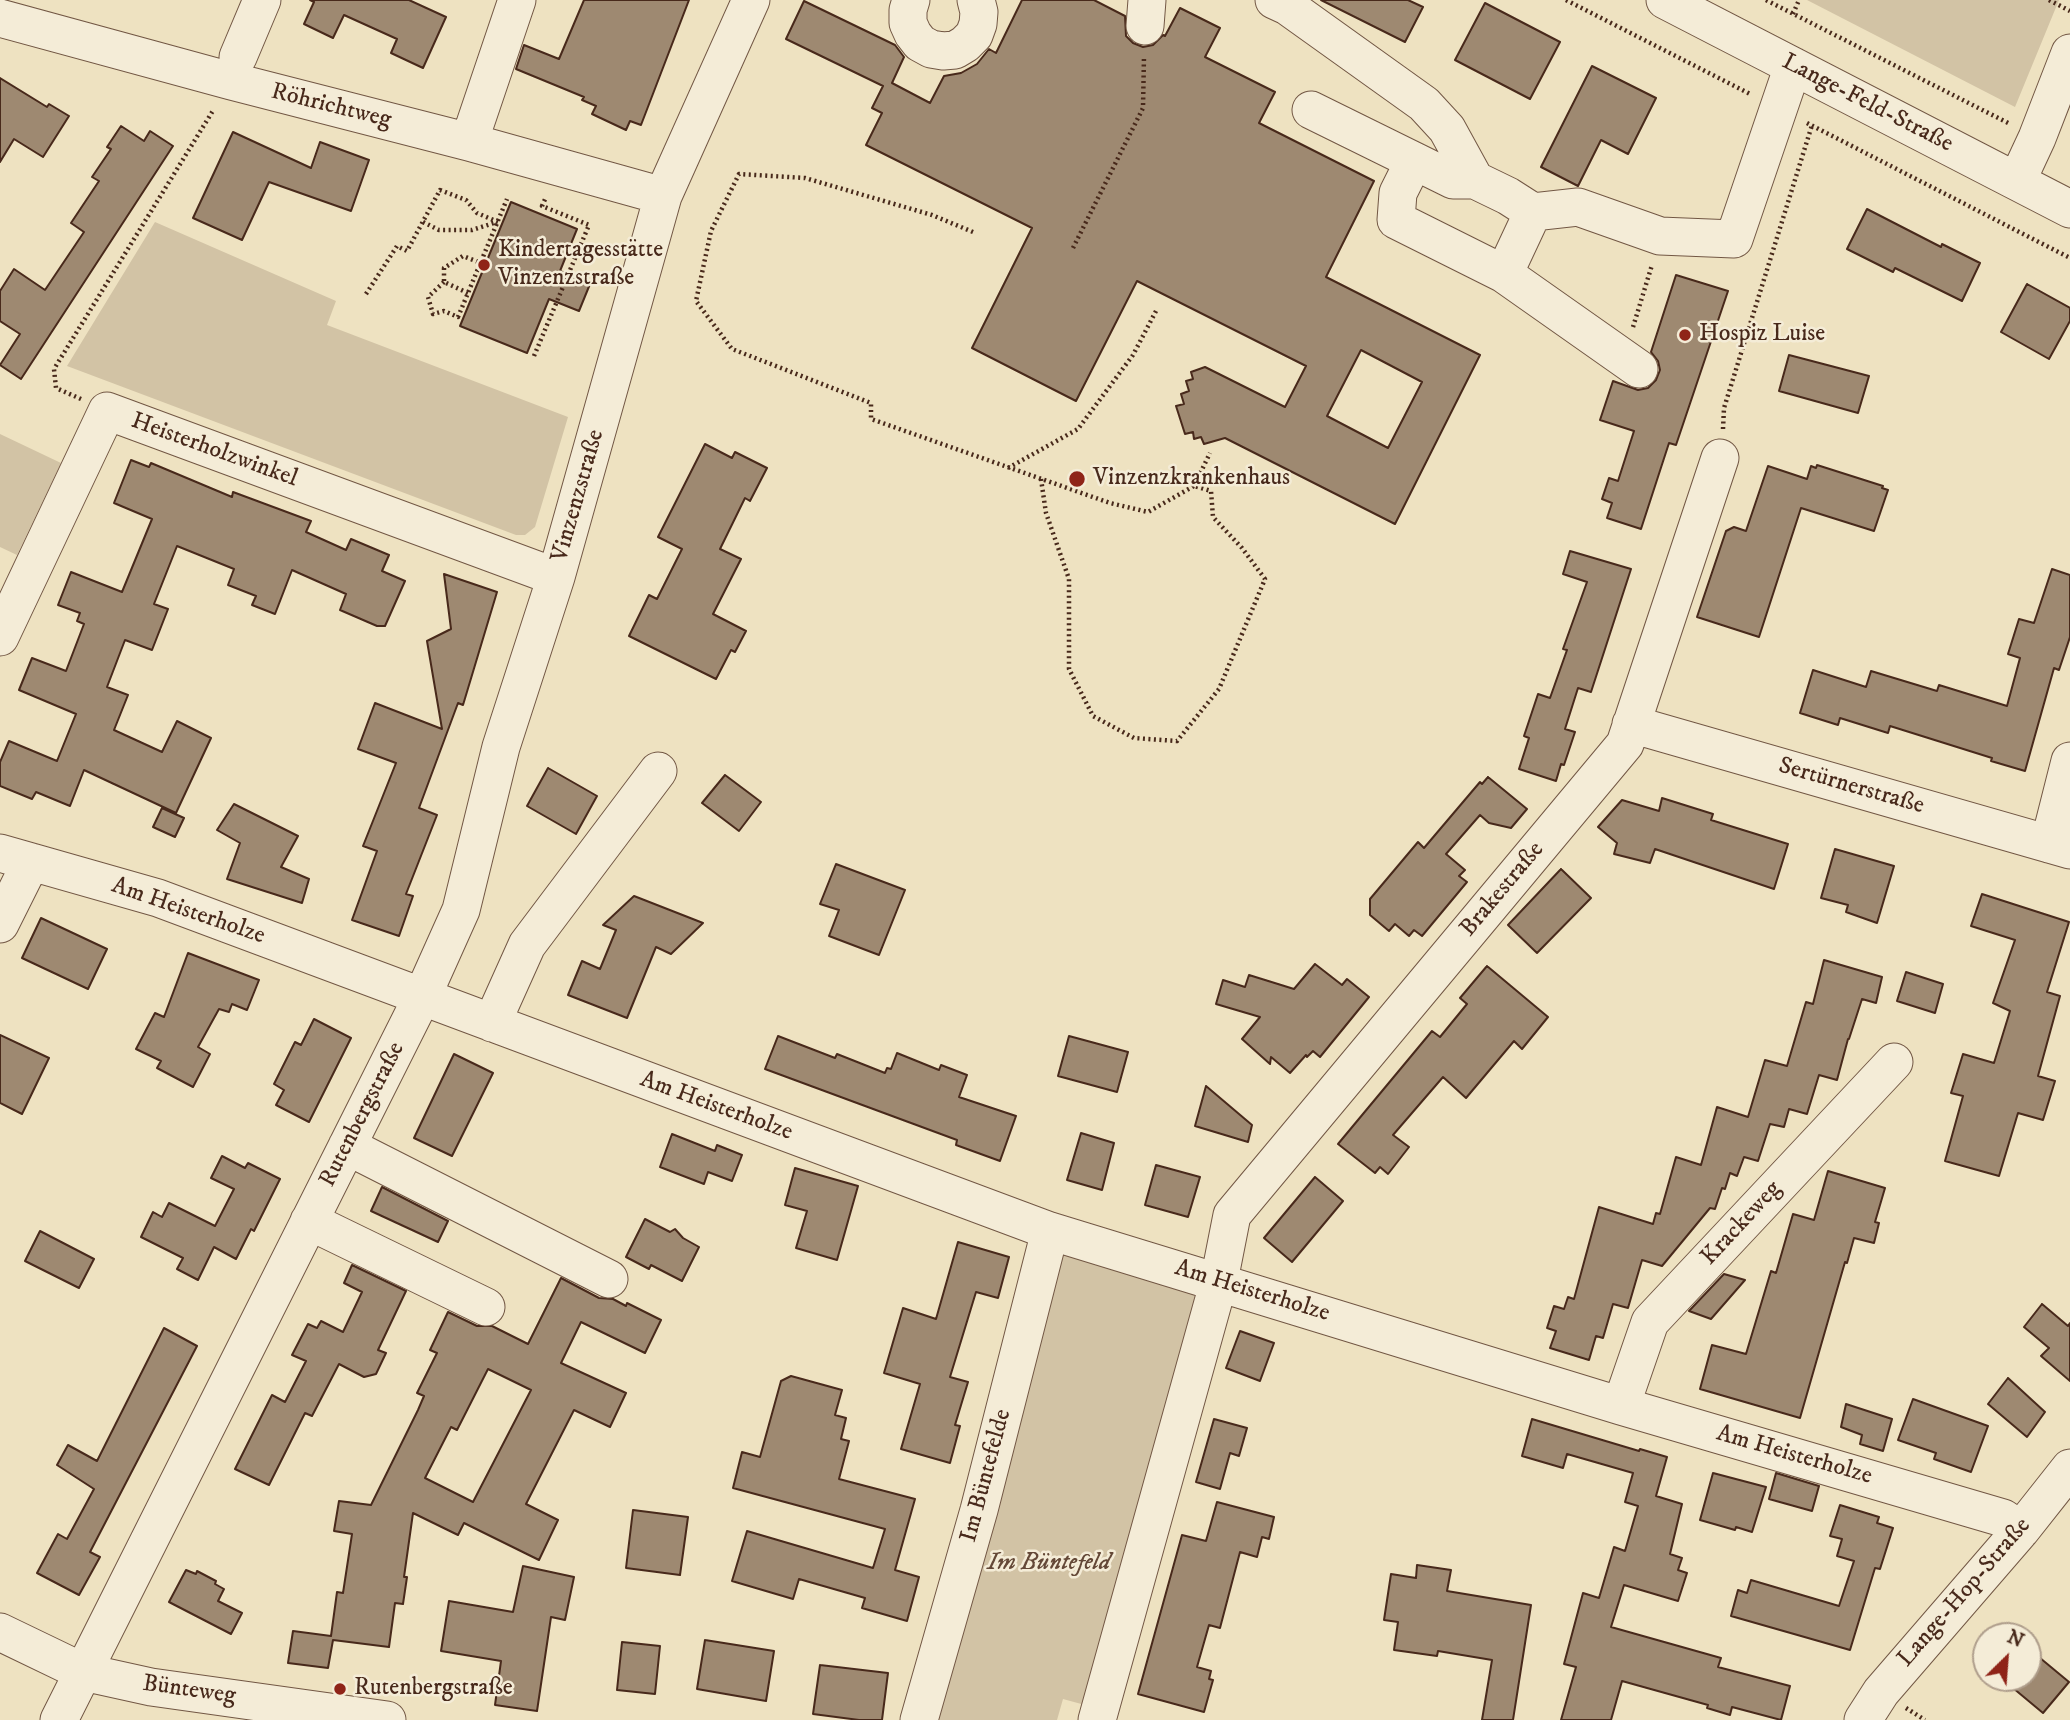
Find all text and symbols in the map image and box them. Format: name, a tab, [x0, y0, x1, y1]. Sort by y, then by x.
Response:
street label: Lange-Feld-Straße	[1777, 48, 1957, 160]
street label: Röhrichtweg	[268, 78, 394, 136]
place label: Kindertagesstätte Vinzenzstraße	[498, 237, 663, 293]
marker: Kindertagesstätte Vinzenzstraße	[476, 257, 492, 273]
place label: Hospiz Luise	[1699, 321, 1825, 349]
marker: Hospiz Luise	[1677, 327, 1693, 343]
street label: Heisterholzwinkel	[127, 408, 301, 494]
street label: Vinzenzstraße	[546, 427, 612, 565]
place label: Vinzenzkrankenhaus	[1093, 465, 1290, 493]
marker: Vinzenzkrankenhaus	[1067, 469, 1087, 489]
street label: Sertürnerstraße	[1775, 752, 1927, 822]
street label: Brakestraße	[1455, 837, 1551, 943]
street label: Am Heisterholze	[107, 872, 269, 952]
street label: Rutenbergstraße	[314, 1038, 412, 1192]
street label: Am Heisterholze	[636, 1066, 796, 1148]
street label: Krackeweg	[1696, 1176, 1788, 1272]
street label: Am Heisterholze	[1171, 1255, 1333, 1329]
street label: Im Büntefelde	[955, 1406, 1019, 1546]
street label: Am Heisterholze	[1713, 1420, 1875, 1492]
street label: Lange-Hop-Straße	[1892, 1512, 2038, 1674]
park label: Im Büntefeld	[988, 1550, 1110, 1578]
north arrow	[1972, 1622, 2042, 1692]
text: N	[2003, 1626, 2027, 1653]
street label: Bünteweg	[141, 1670, 237, 1712]
place label: Rutenbergstraße	[354, 1675, 513, 1703]
marker: Rutenbergstraße	[332, 1681, 348, 1697]

